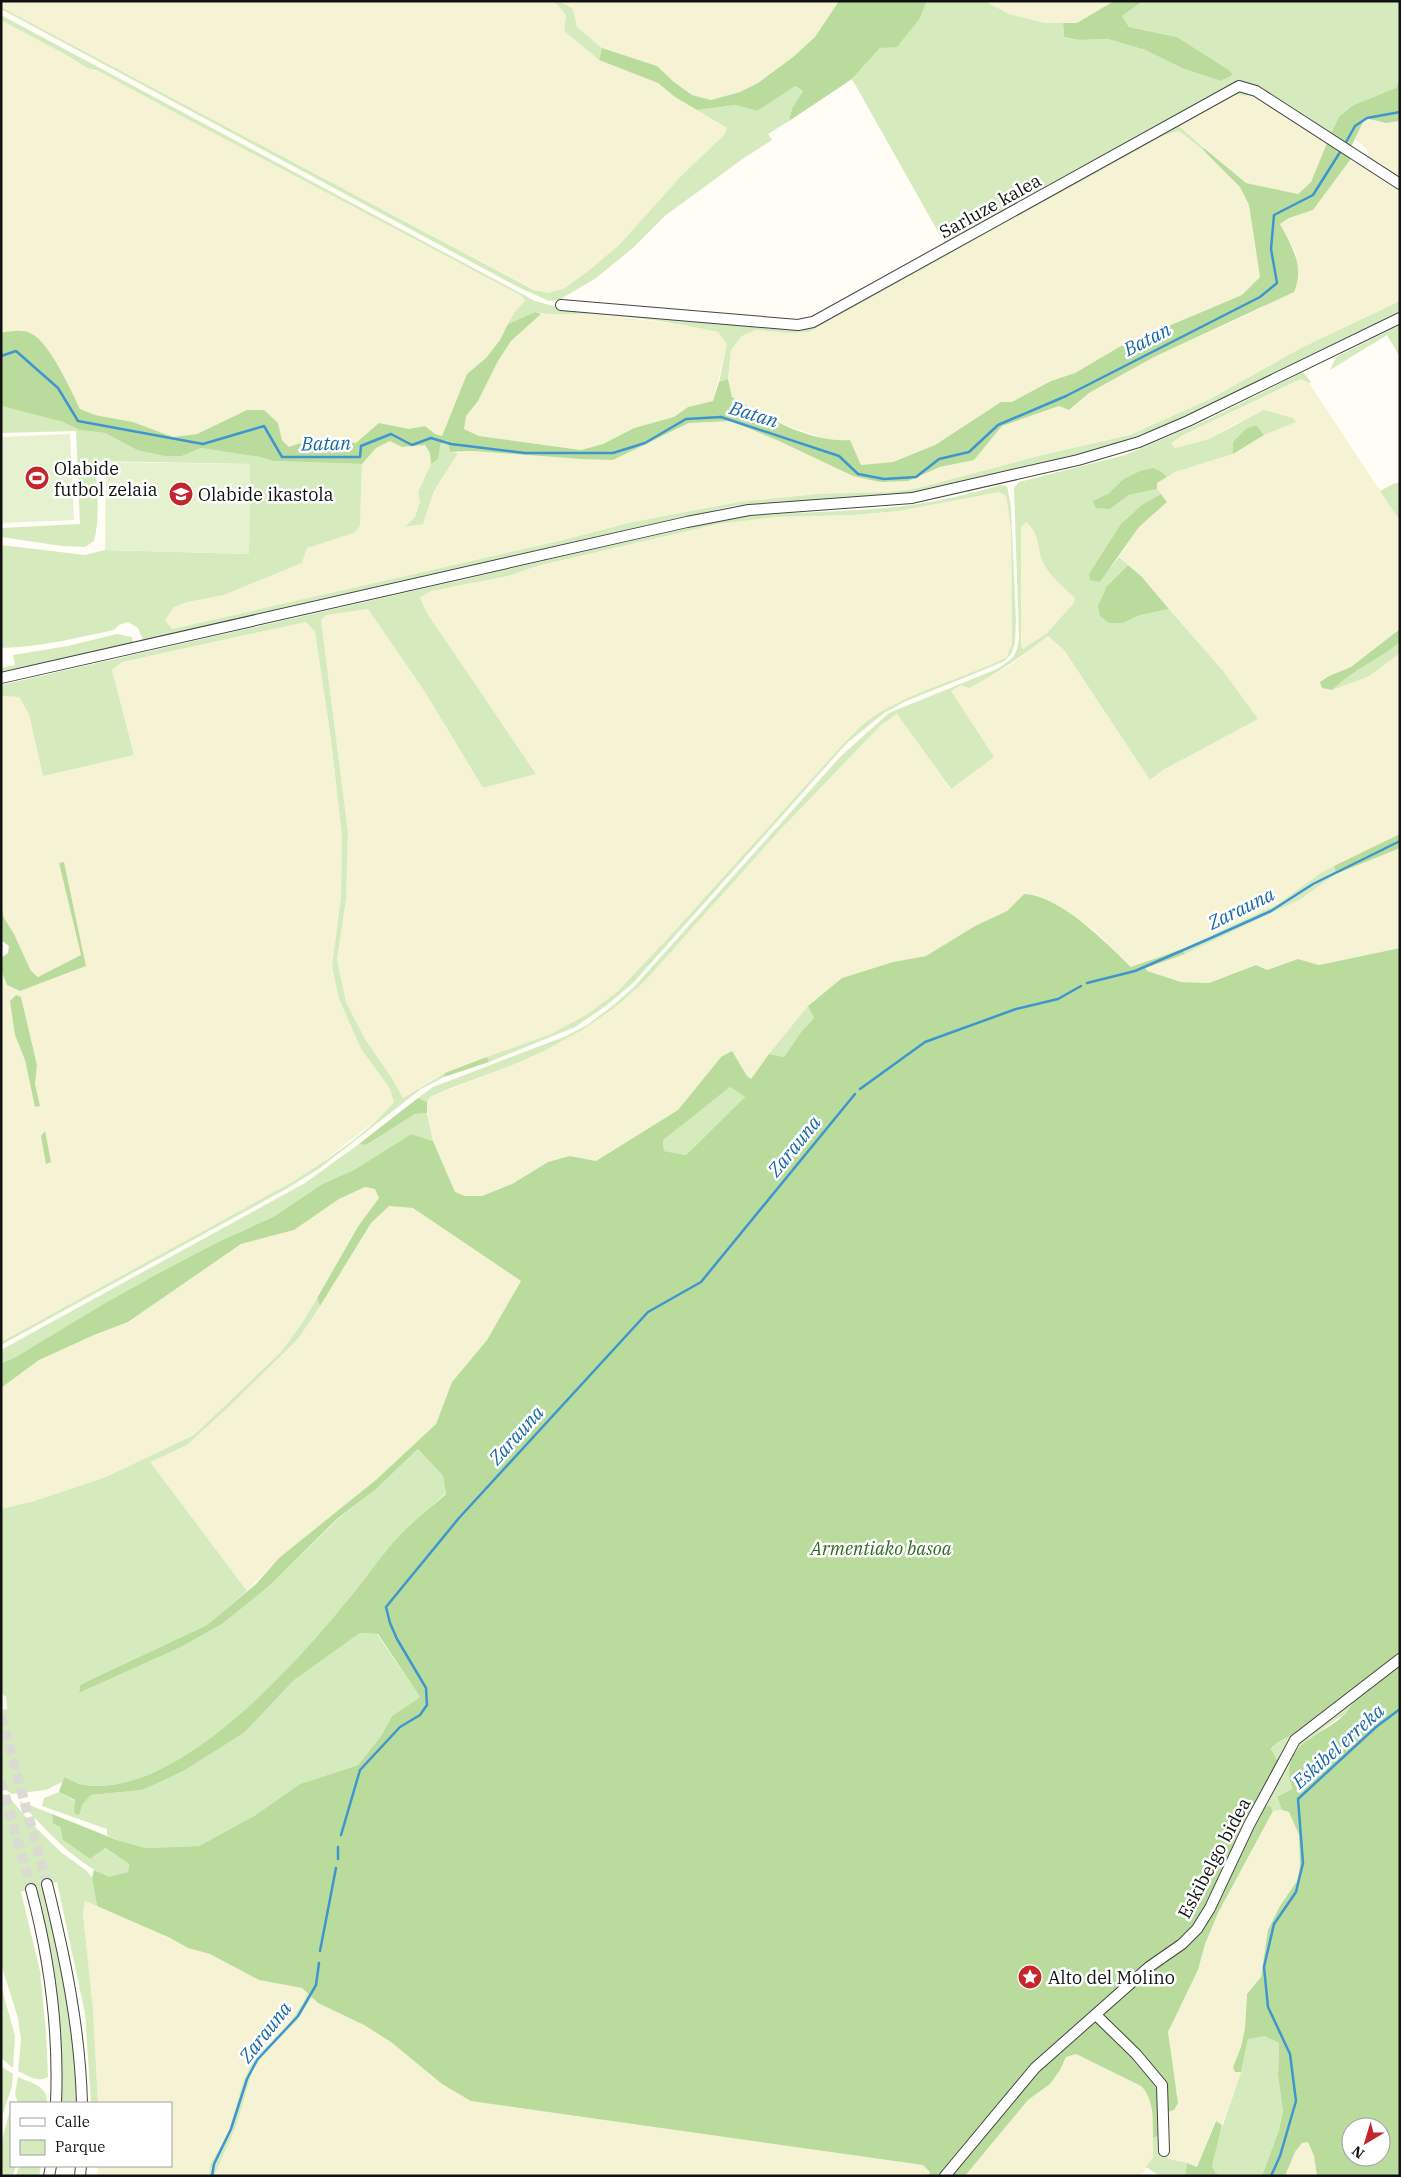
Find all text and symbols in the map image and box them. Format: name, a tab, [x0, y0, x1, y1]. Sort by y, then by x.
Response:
street label: Sarluze kalea	[935, 168, 1045, 243]
water label: Batan	[1119, 317, 1175, 361]
water label: Batan	[726, 395, 781, 433]
water label: Batan	[300, 431, 351, 455]
place label: Olabide futbol zelaia	[54, 457, 158, 501]
sports icon: Olabide futbol zelaia	[24, 465, 50, 491]
school or university icon: Olabide ikastola	[168, 481, 194, 507]
place label: Olabide ikastola	[198, 483, 334, 506]
water label: Zarauna	[1203, 881, 1279, 935]
water label: Zarauna	[762, 1110, 826, 1182]
water label: Zarauna	[483, 1400, 549, 1470]
park label: Armentiako basoa	[809, 1537, 952, 1560]
water label: Eskibel erreka	[1286, 1698, 1389, 1794]
street label: Eskibelgo bidea	[1172, 1793, 1256, 1922]
place icon: Alto del Molino	[1017, 1964, 1043, 1990]
place label: Alto del Molino	[1048, 1966, 1175, 1989]
water label: Zarauna	[233, 1996, 297, 2068]
legend	[10, 2102, 172, 2167]
text: Calle	[55, 2112, 90, 2131]
north arrow	[1341, 2117, 1391, 2167]
text: Parque	[55, 2137, 105, 2156]
text: N	[1348, 2142, 1368, 2163]

